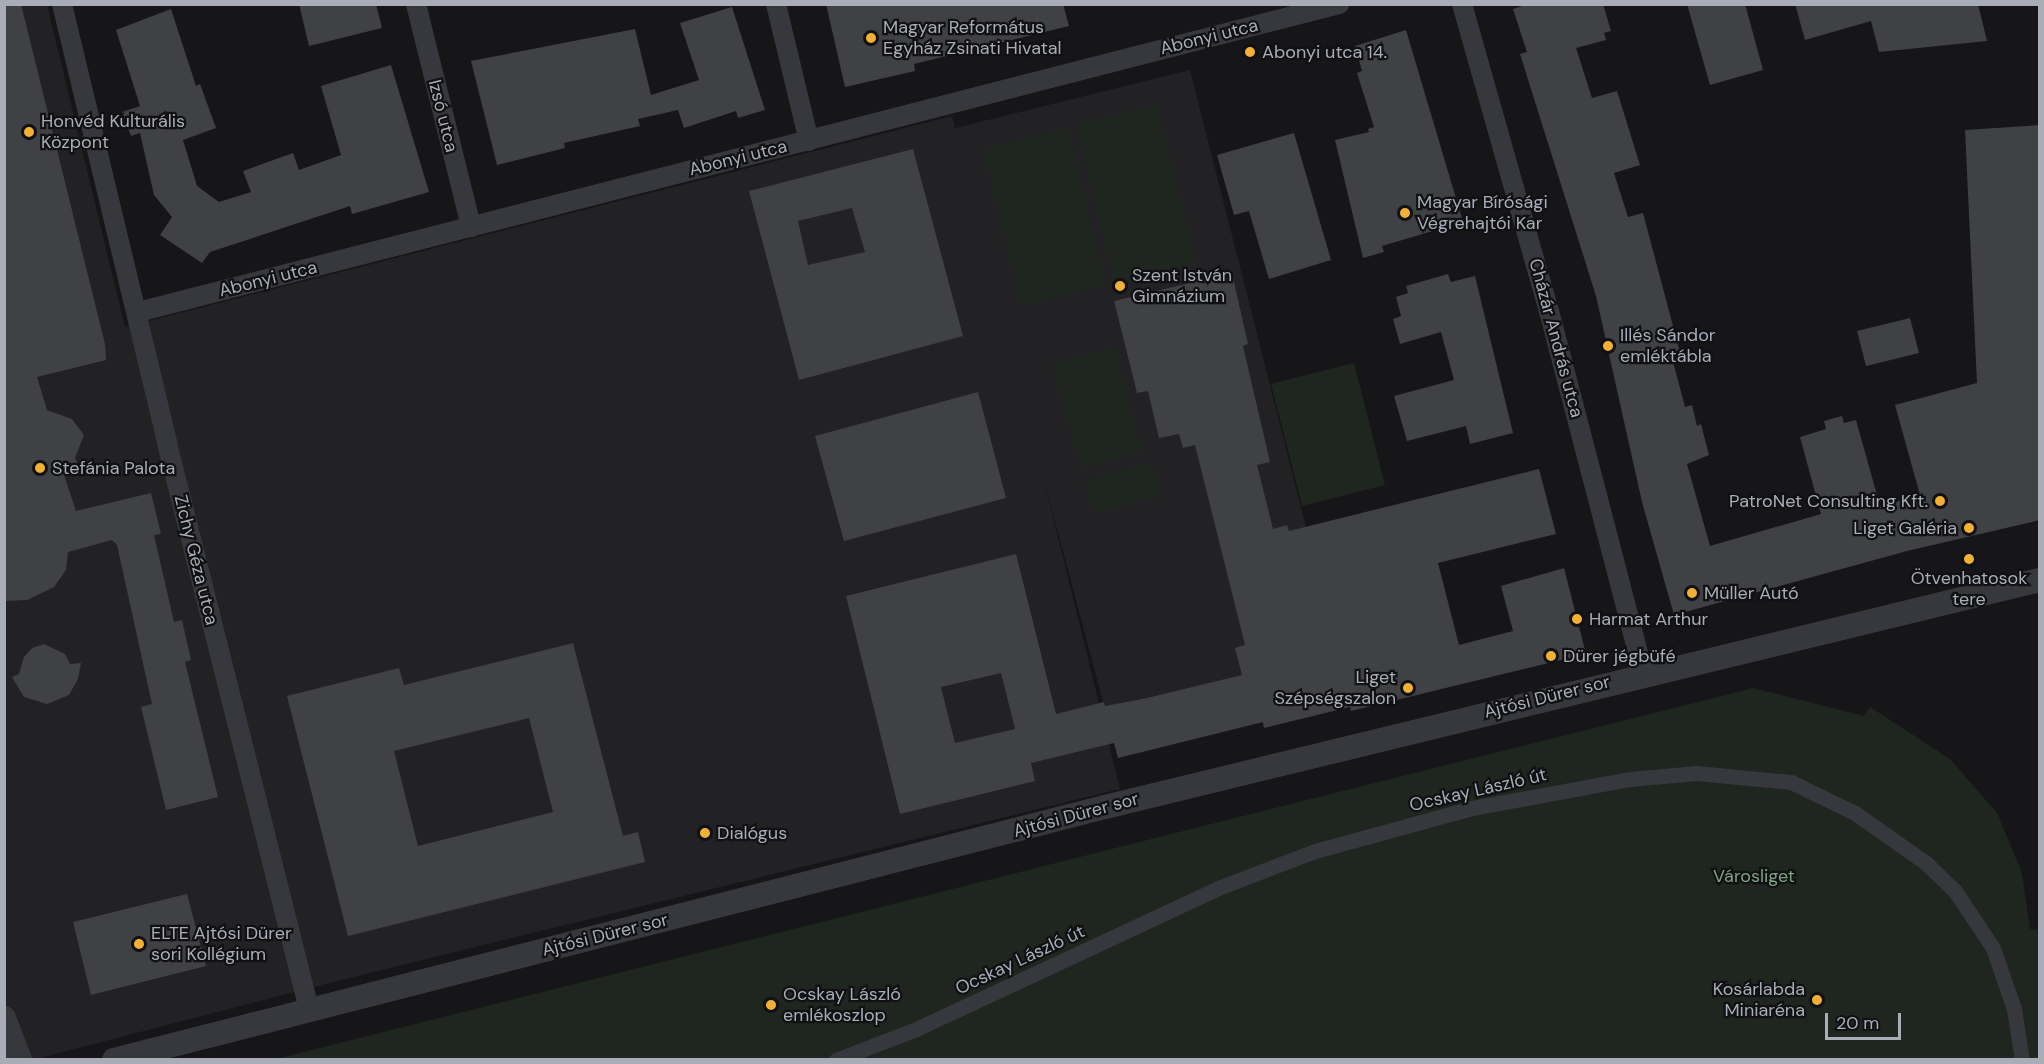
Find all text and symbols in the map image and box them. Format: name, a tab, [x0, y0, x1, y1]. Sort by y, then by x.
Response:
street label: Abonyi utca	[1158, 14, 1260, 60]
place label: Magyar Református Egyház Zsinati Hivatal	[883, 17, 1062, 60]
marker: Magyar Református Egyház Zsinati Hivatal	[864, 31, 878, 45]
place label: Abonyi utca 14.	[1262, 41, 1387, 63]
marker: Abonyi utca 14.	[1243, 45, 1257, 59]
street label: Izsó utca	[424, 77, 462, 155]
place label: Honvéd Kulturális Központ	[41, 111, 185, 154]
marker: Honvéd Kulturális Központ	[22, 125, 36, 139]
street label: Abonyi utca	[687, 135, 789, 181]
place label: Magyar Bírósági Végrehajtói Kar	[1417, 192, 1548, 234]
marker: Magyar Bírósági Végrehajtói Kar	[1398, 206, 1412, 220]
street label: Abonyi utca	[217, 256, 319, 302]
street label: Cházár András utca	[1524, 256, 1588, 420]
place label: Szent István Gimnázium	[1132, 265, 1232, 308]
marker: Szent István Gimnázium	[1113, 279, 1127, 293]
place label: Illés Sándor emléktábla	[1620, 325, 1715, 368]
marker: Illés Sándor emléktábla	[1601, 339, 1615, 353]
place label: Stefánia Palota	[52, 457, 175, 479]
marker: Stefánia Palota	[33, 461, 47, 475]
place label: PatroNet Consulting Kft.	[1729, 490, 1928, 512]
street label: Zichy Géza utca	[169, 493, 223, 627]
marker: PatroNet Consulting Kft.	[1933, 494, 1947, 508]
place label: Liget Galéria	[1853, 517, 1957, 539]
marker: Liget Galéria	[1962, 521, 1976, 535]
marker: Ötvenhatosok tere	[1962, 552, 1976, 566]
place label: Ötvenhatosok tere	[1911, 568, 2027, 610]
place label: Müller Autó	[1704, 582, 1799, 604]
marker: Müller Autó	[1685, 586, 1699, 600]
place label: Harmat Arthur	[1589, 608, 1708, 630]
marker: Harmat Arthur	[1570, 612, 1584, 626]
place label: Dürer jégbüfé	[1563, 645, 1676, 667]
marker: Dürer jégbüfé	[1544, 649, 1558, 663]
place label: Liget Szépségszalon	[1274, 667, 1396, 710]
street label: Ajtósi Dürer sor	[1482, 671, 1612, 723]
marker: Liget Szépségszalon	[1401, 681, 1415, 695]
street label: Ocskay László út	[1407, 764, 1549, 816]
street label: Ajtósi Dürer sor	[1011, 788, 1141, 842]
place label: Dialógus	[717, 822, 787, 844]
marker: Dialógus	[698, 826, 712, 840]
park label: Városliget	[1713, 865, 1795, 887]
street label: Ajtósi Dürer sor	[540, 909, 670, 961]
street label: Ocskay László út	[952, 921, 1088, 999]
place label: ELTE Ajtósi Dürer sori Kollégium	[151, 923, 292, 966]
marker: ELTE Ajtósi Dürer sori Kollégium	[132, 937, 146, 951]
place label: Kosárlabda Miniaréna	[1713, 979, 1805, 1022]
place label: Ocskay László emlékoszlop	[783, 984, 901, 1026]
marker: Kosárlabda Miniaréna	[1810, 993, 1824, 1007]
marker: Ocskay László emlékoszlop	[764, 998, 778, 1012]
scale bar	[1828, 1001, 1904, 1039]
text: 20 m	[1836, 1011, 1879, 1035]

